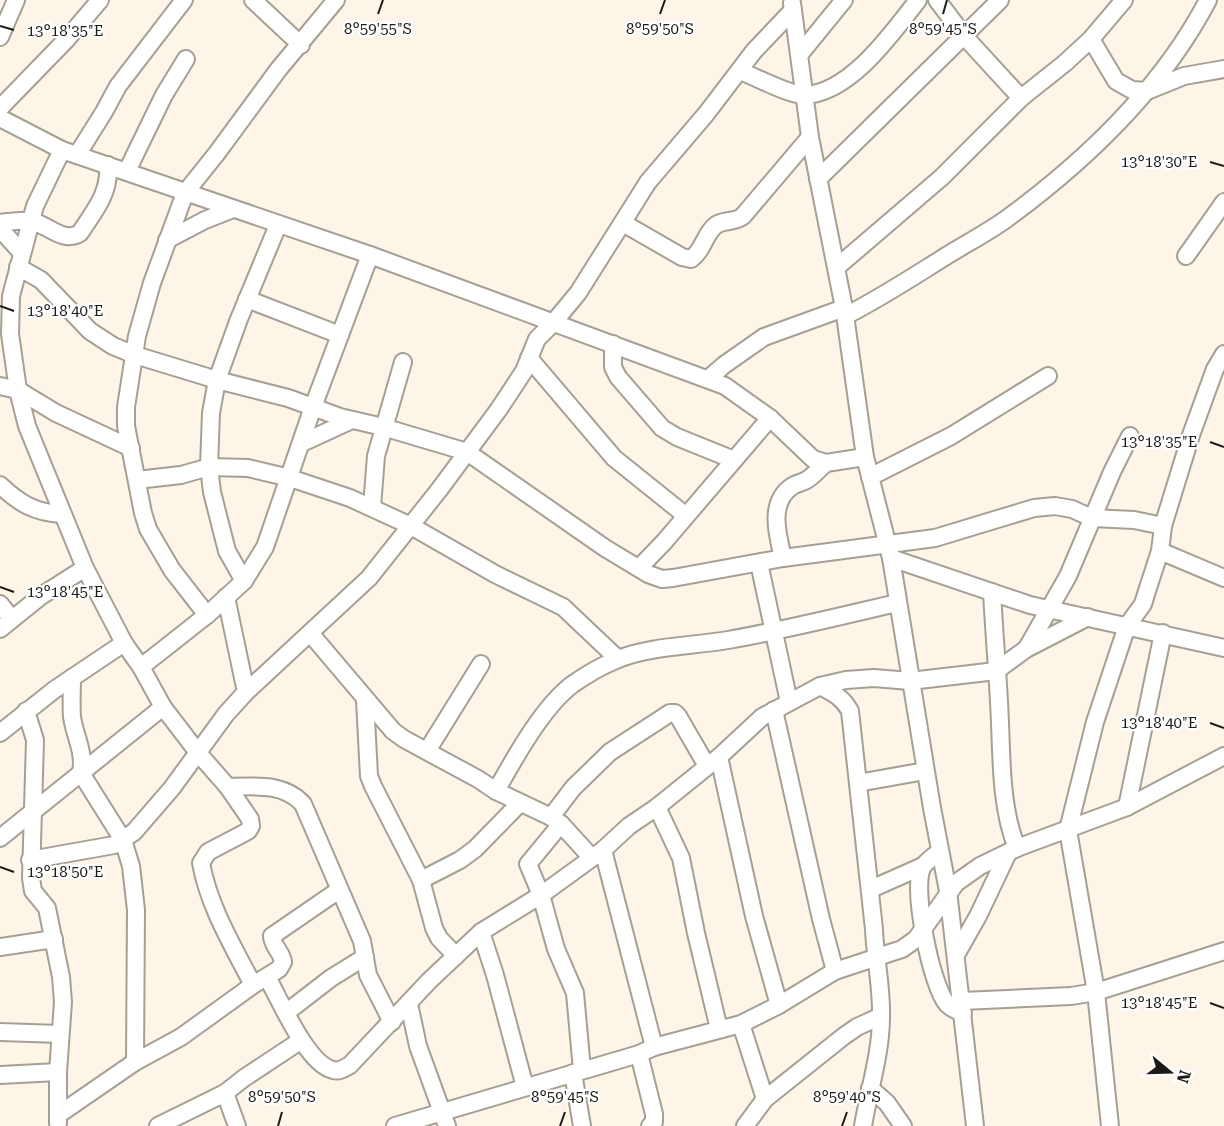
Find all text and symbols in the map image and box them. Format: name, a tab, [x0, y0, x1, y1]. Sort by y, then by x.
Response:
text: 8°59'55"S	[344, 20, 412, 38]
text: 8°59'50"S	[626, 20, 694, 38]
text: 8°59'45"S	[909, 20, 977, 38]
text: 13°18'35"E	[27, 22, 103, 40]
text: 13°18'30"E	[1121, 153, 1197, 171]
text: 13°18'40"E	[27, 302, 103, 320]
text: 13°18'35"E	[1121, 433, 1197, 451]
text: 13°18'45"E	[27, 583, 103, 601]
text: 13°18'40"E	[1121, 714, 1197, 732]
text: 13°18'50"E	[27, 863, 103, 881]
text: 13°18'45"E	[1121, 994, 1197, 1012]
north arrow	[1140, 1042, 1200, 1102]
text: N	[1173, 1068, 1195, 1086]
text: 8°59'50"S	[248, 1088, 316, 1106]
text: 8°59'45"S	[531, 1088, 599, 1106]
text: 8°59'40"S	[813, 1088, 881, 1106]

